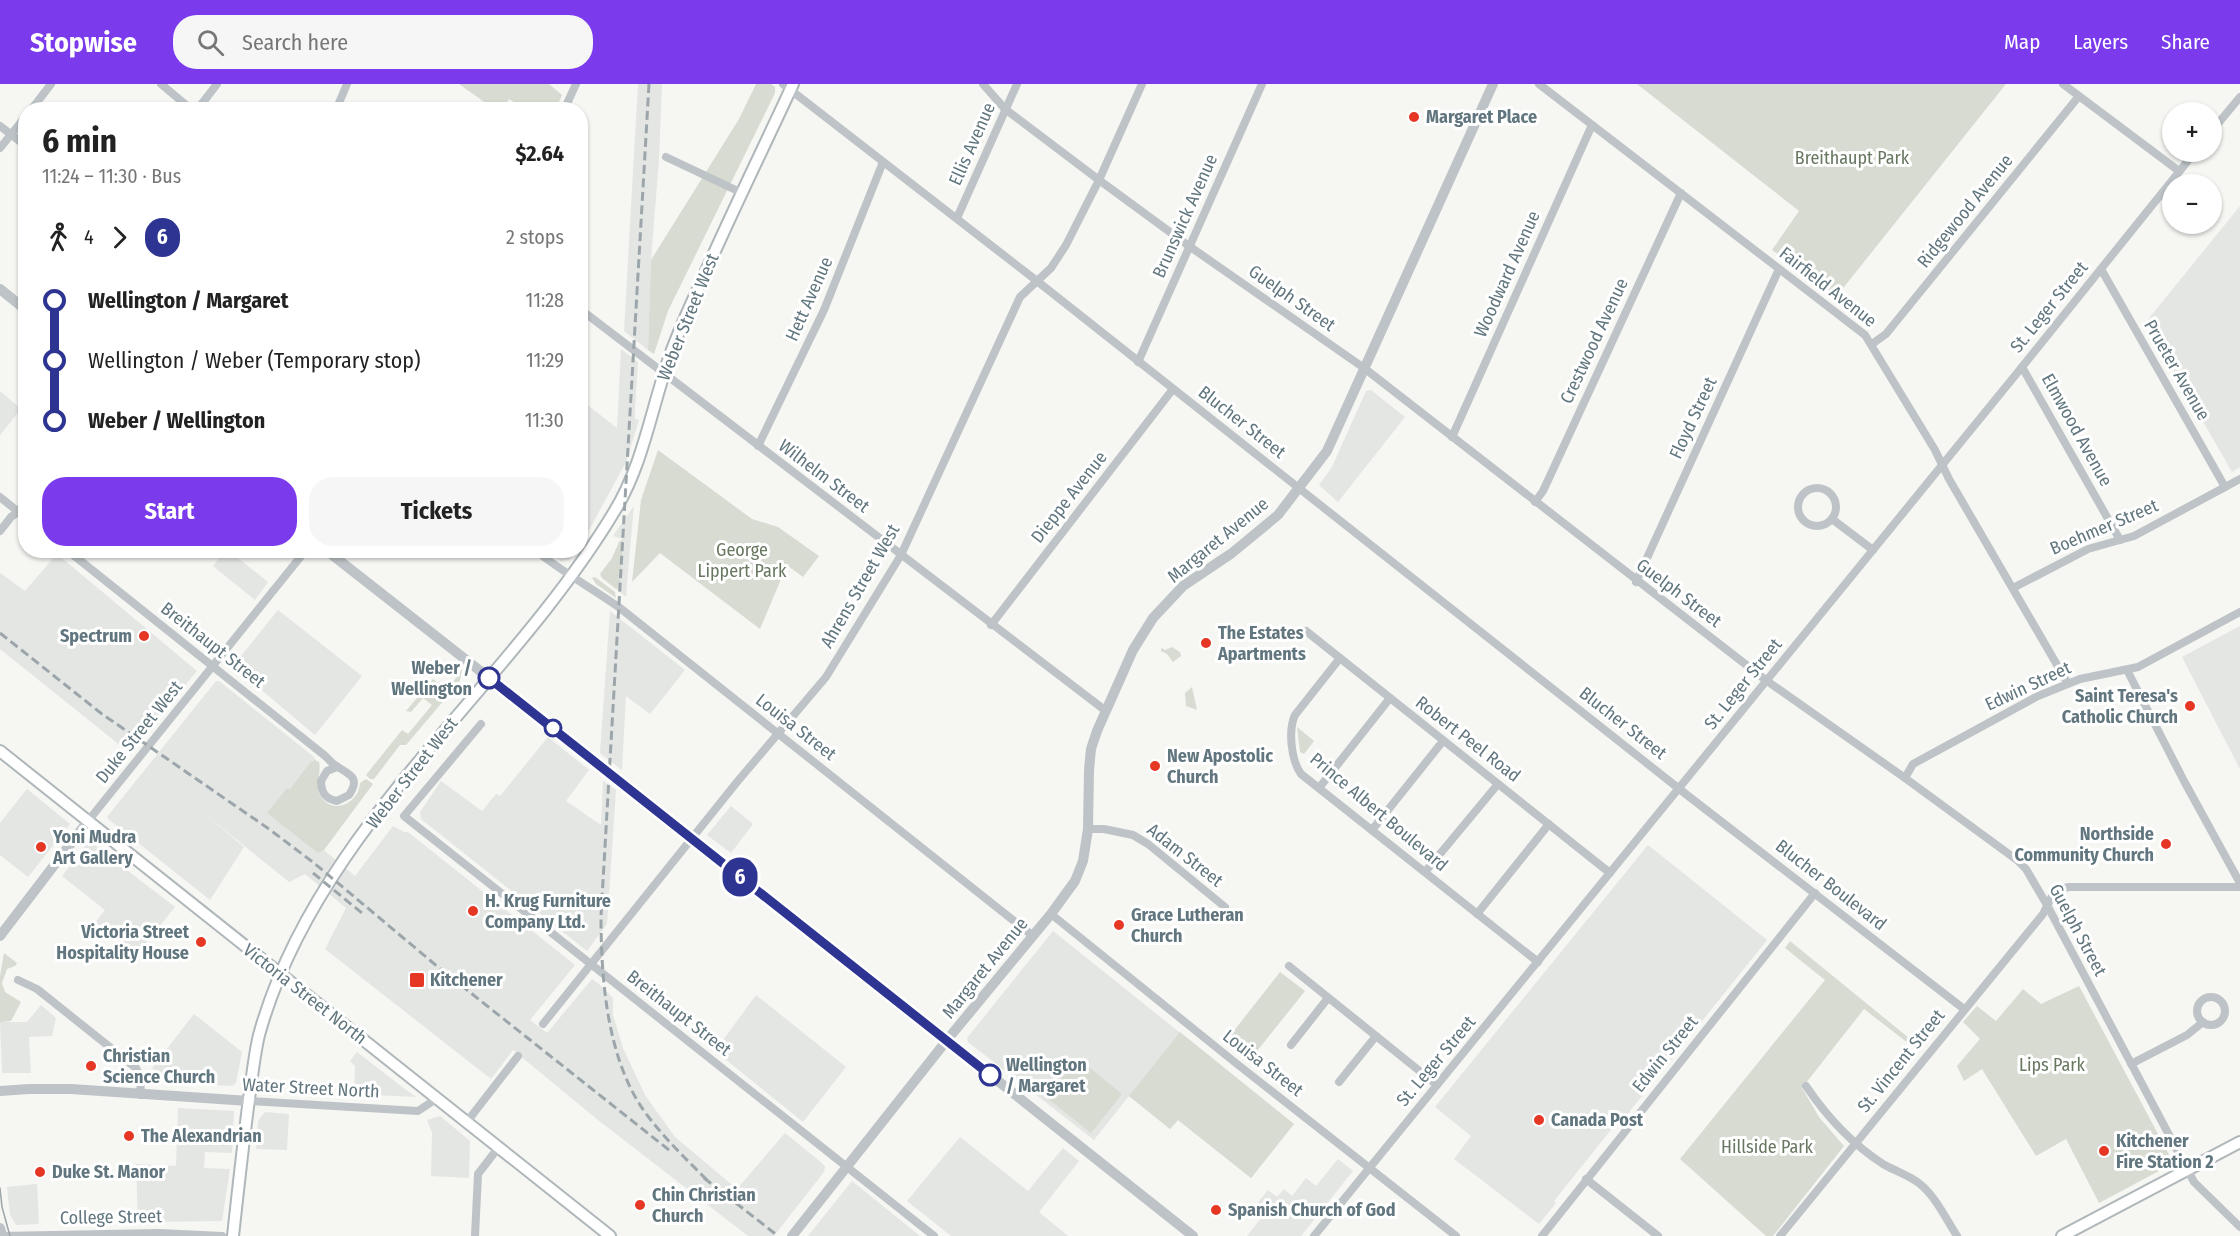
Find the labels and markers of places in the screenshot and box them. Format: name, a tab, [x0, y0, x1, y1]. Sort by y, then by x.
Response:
place label: Margaret Place	[1426, 106, 1537, 128]
marker: Margaret Place	[1407, 110, 1421, 124]
place label: The Estates Apartments	[1217, 622, 1306, 665]
place label: Spectrum	[60, 625, 132, 647]
marker: Spectrum	[137, 629, 151, 643]
marker: The Estates Apartments	[1199, 636, 1213, 650]
place label: Weber / Wellington	[391, 657, 472, 700]
marker: Weber / Wellington	[478, 667, 500, 689]
place label: Saint Teresa's Catholic Church	[2062, 685, 2178, 728]
marker: Saint Teresa's Catholic Church	[2183, 699, 2197, 713]
unlabelled marker	[544, 719, 562, 737]
place label: New Apostolic Church	[1167, 745, 1273, 788]
marker: New Apostolic Church	[1148, 759, 1162, 773]
place label: Northside Community Church	[2014, 823, 2154, 866]
place label: Yoni Mudra Art Gallery	[52, 826, 136, 869]
marker: Northside Community Church	[2159, 837, 2173, 851]
marker: Yoni Mudra Art Gallery	[34, 840, 48, 854]
place label: H. Krug Furniture Company Ltd.	[485, 890, 611, 933]
marker: H. Krug Furniture Company Ltd.	[466, 904, 480, 918]
place label: Grace Lutheran Church	[1131, 904, 1244, 947]
marker: Grace Lutheran Church	[1112, 918, 1126, 932]
place label: Victoria Street Hospitality House	[56, 921, 190, 964]
marker: Victoria Street Hospitality House	[194, 935, 208, 949]
place label: Kitchener	[430, 969, 503, 991]
marker: Kitchener	[408, 971, 426, 989]
place label: Christian Science Church	[103, 1045, 215, 1088]
place label: Wellington / Margaret	[1006, 1054, 1087, 1097]
marker: Christian Science Church	[84, 1059, 98, 1073]
marker: Wellington / Margaret	[979, 1064, 1001, 1086]
place label: Canada Post	[1551, 1109, 1644, 1131]
marker: Canada Post	[1532, 1113, 1546, 1127]
place label: The Alexandrian	[141, 1125, 262, 1147]
marker: The Alexandrian	[122, 1129, 136, 1143]
place label: Kitchener Fire Station 2	[2116, 1130, 2214, 1173]
marker: Kitchener Fire Station 2	[2097, 1144, 2111, 1158]
place label: Duke St. Manor	[52, 1161, 165, 1183]
marker: Duke St. Manor	[33, 1165, 47, 1179]
place label: Chin Christian Church	[652, 1184, 756, 1227]
marker: Chin Christian Church	[633, 1198, 647, 1212]
place label: Spanish Church of God	[1228, 1199, 1396, 1221]
marker: Spanish Church of God	[1209, 1203, 1223, 1217]

